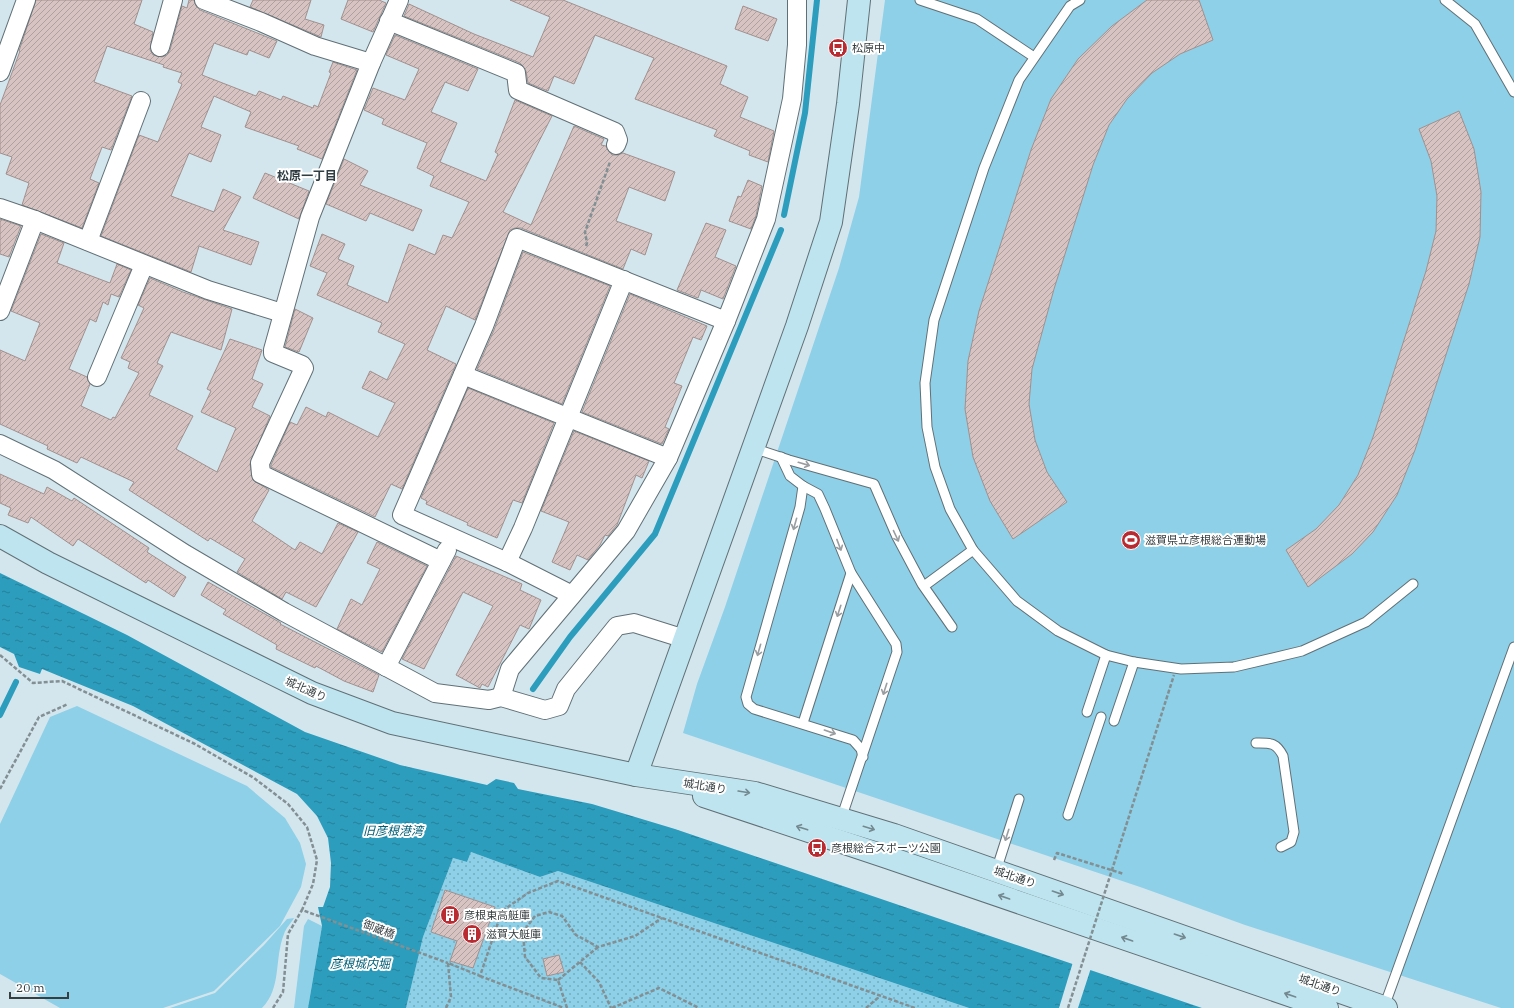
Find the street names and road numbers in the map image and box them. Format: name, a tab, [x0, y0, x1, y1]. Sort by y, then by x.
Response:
street label: 城北通り	[283, 674, 329, 704]
street label: 城北通り	[682, 776, 728, 796]
street label: 城北通り	[992, 863, 1038, 891]
street label: 御蔵橋	[360, 916, 397, 941]
street label: 城北通り	[1297, 971, 1343, 999]

